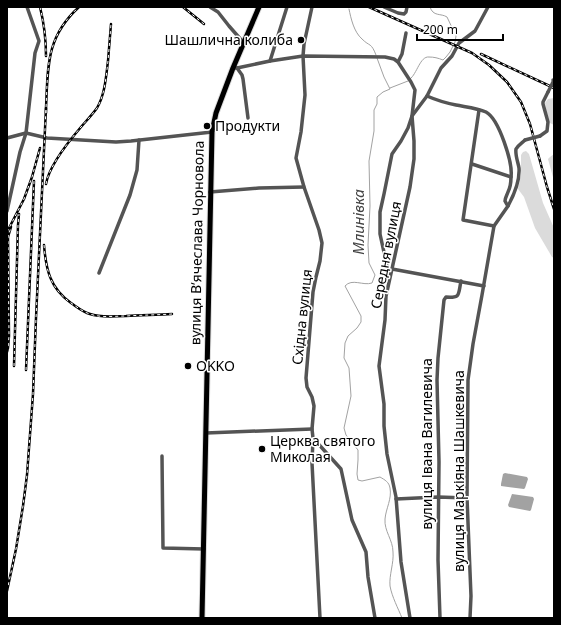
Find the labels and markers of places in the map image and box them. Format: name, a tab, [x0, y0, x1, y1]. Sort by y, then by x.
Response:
place label: Шашлична колиба	[165, 30, 293, 49]
marker: Шашлична колиба	[296, 35, 306, 45]
place label: Продукти	[215, 116, 280, 135]
marker: Продукти	[202, 121, 212, 131]
place label: OKKO	[196, 356, 235, 375]
marker: OKKO	[183, 361, 193, 371]
place label: Церква святого Миколая	[270, 431, 375, 466]
marker: Церква святого Миколая	[257, 444, 267, 454]

